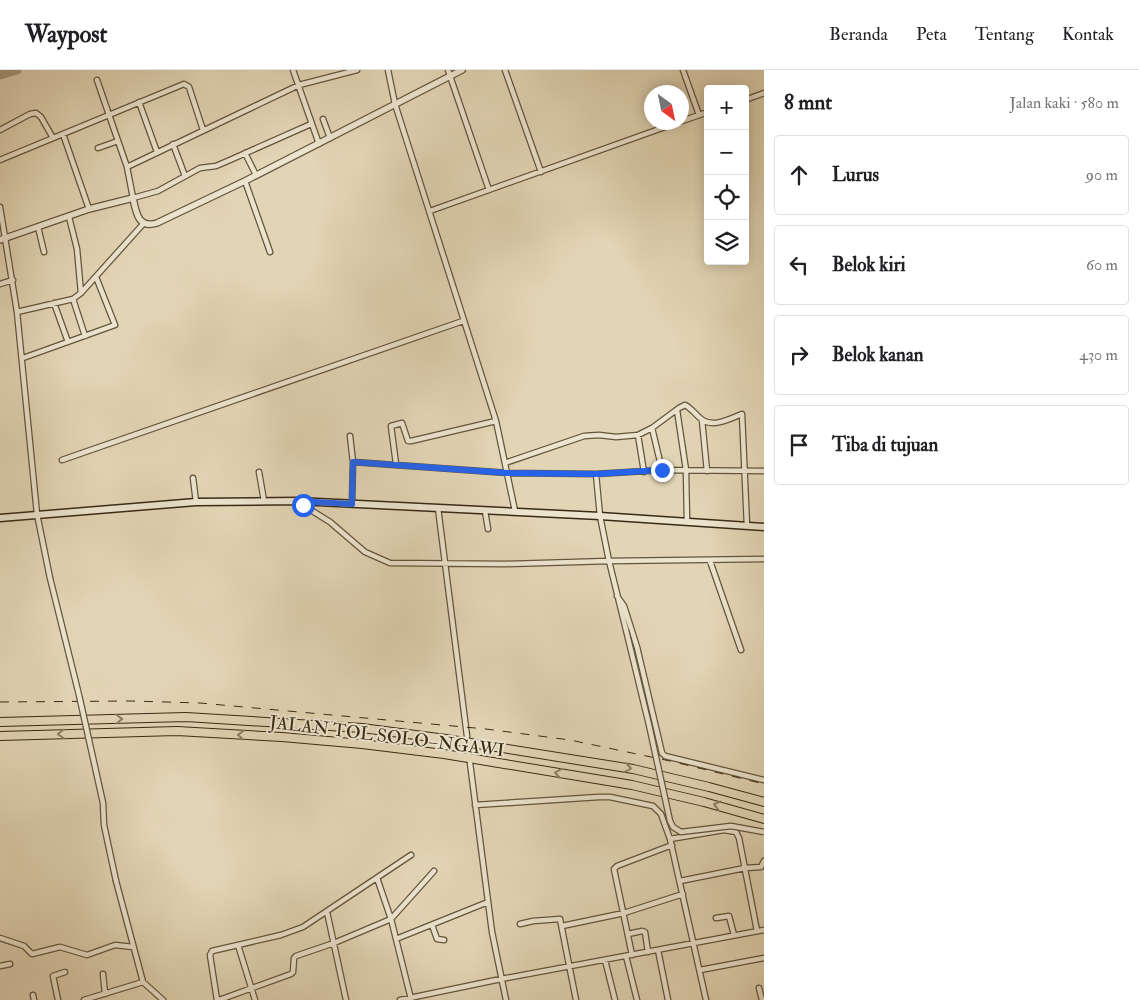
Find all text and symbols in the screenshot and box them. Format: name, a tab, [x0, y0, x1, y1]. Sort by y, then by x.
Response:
text: Waypost	[25, 19, 107, 50]
text: Beranda	[829, 23, 888, 46]
text: Peta	[916, 23, 947, 46]
text: Tentang	[975, 23, 1034, 46]
text: Kontak	[1062, 23, 1114, 46]
north arrow	[644, 85, 689, 130]
map controls	[704, 85, 749, 265]
button: +	[704, 85, 749, 130]
text: 8 mnt	[784, 89, 832, 116]
text: Jalan kaki · 580 m	[1010, 93, 1119, 113]
button: −	[704, 130, 749, 175]
icon: ahead	[785, 161, 813, 189]
text: Lurus	[832, 163, 879, 187]
text: 90 m	[1086, 165, 1118, 185]
button: locate	[704, 175, 749, 220]
button: layers	[704, 220, 749, 265]
icon: left	[785, 251, 813, 279]
text: Belok kiri	[832, 253, 906, 277]
text: 60 m	[1086, 255, 1118, 275]
icon: right	[785, 341, 813, 369]
text: Belok kanan	[832, 343, 923, 367]
text: 430 m	[1079, 345, 1118, 365]
icon: arrive	[785, 431, 813, 459]
text: Tiba di tujuan	[832, 433, 938, 457]
route end	[651, 459, 674, 482]
route start	[292, 494, 315, 517]
street label: JALAN TOL SOLO–NGAWI	[267, 711, 506, 762]
one-way arrow	[115, 713, 123, 724]
one-way arrow	[57, 729, 65, 740]
one-way arrow	[236, 729, 244, 740]
one-way arrow	[623, 763, 632, 773]
one-way arrow	[554, 768, 563, 778]
one-way arrow	[714, 801, 722, 811]

